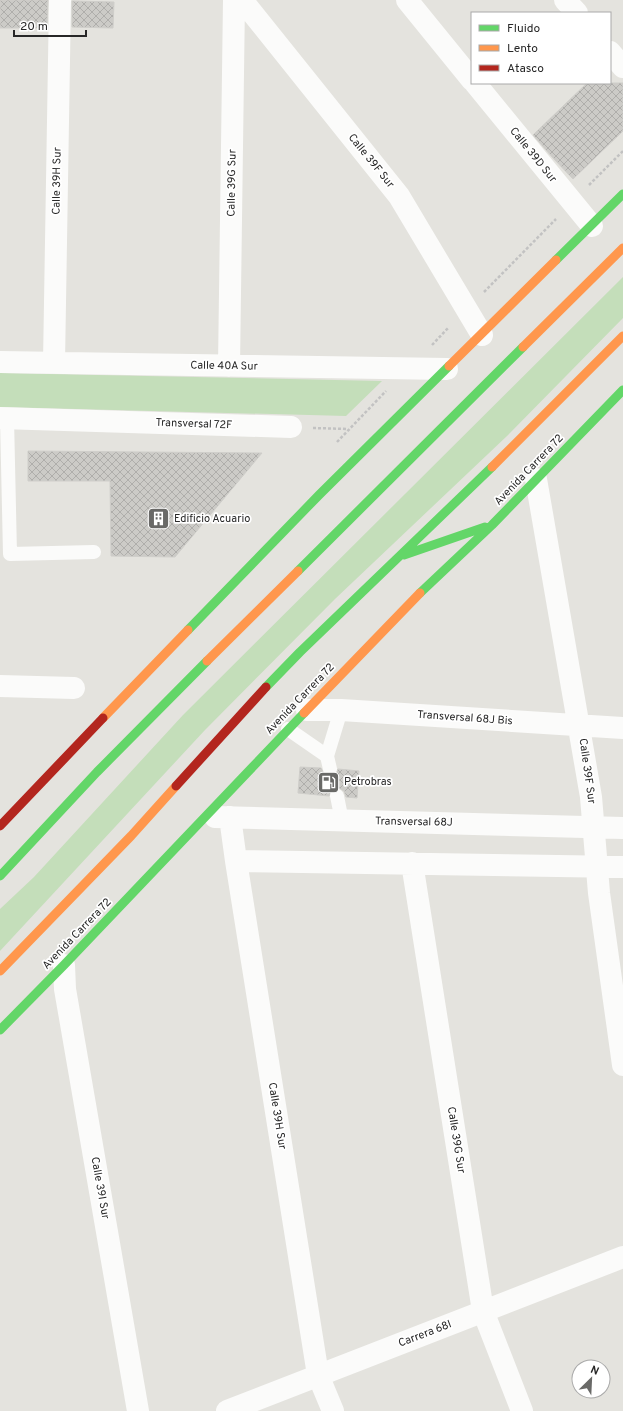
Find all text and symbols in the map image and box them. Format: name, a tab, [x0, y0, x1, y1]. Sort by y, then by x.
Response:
scale bar	[14, 12, 86, 38]
legend	[471, 12, 611, 84]
text: 20 m	[20, 19, 48, 35]
text: Fluido	[507, 21, 540, 37]
text: Lento	[507, 41, 538, 57]
text: Atasco	[507, 61, 544, 77]
street label: Calle 39D Sur	[506, 124, 560, 186]
street label: Calle 39F Sur	[345, 131, 398, 192]
street label: Calle 39H Sur	[49, 146, 65, 215]
street label: Calle 39G Sur	[224, 148, 240, 217]
street label: Calle 40A Sur	[190, 358, 259, 374]
street label: Transversal 72F	[155, 416, 233, 432]
street label: Avenida Carrera 72	[491, 431, 567, 509]
building icon: Edificio Acuario	[146, 506, 172, 532]
place label: Edificio Acuario	[174, 512, 250, 526]
street label: Avenida Carrera 72	[262, 660, 338, 738]
street label: Transversal 68J Bis	[417, 708, 513, 728]
street label: Calle 39F Sur	[575, 737, 599, 805]
fuel station icon: Petrobras	[315, 769, 341, 795]
place label: Petrobras	[344, 775, 392, 789]
street label: Transversal 68J	[375, 814, 453, 830]
street label: Avenida Carrera 72	[39, 895, 115, 973]
street label: Calle 39H Sur	[265, 1082, 289, 1151]
street label: Calle 39G Sur	[444, 1106, 468, 1175]
street label: Calle 39I Sur	[88, 1156, 112, 1221]
street label: Carrera 68I	[396, 1317, 454, 1351]
north arrow	[571, 1359, 611, 1399]
text: N	[588, 1363, 601, 1379]

